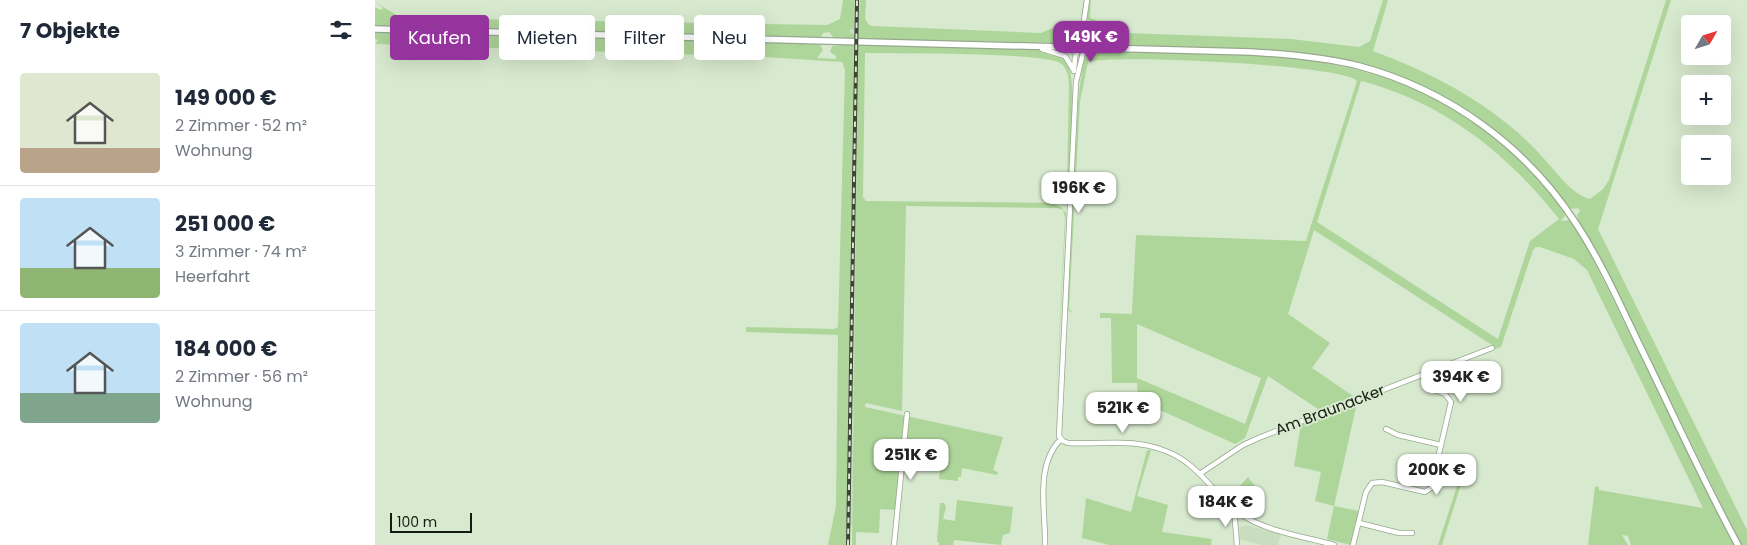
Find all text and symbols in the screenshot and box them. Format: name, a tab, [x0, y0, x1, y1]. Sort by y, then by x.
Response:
chip: Kaufen	[390, 15, 489, 60]
chip: Mieten	[499, 15, 595, 60]
chip: Filter	[605, 15, 684, 60]
chip: Neu	[694, 15, 765, 60]
north arrow	[1681, 15, 1731, 65]
map controls	[1681, 15, 1731, 185]
text: 7 Objekte	[20, 16, 120, 45]
icon: filters	[327, 16, 355, 44]
pin: 149K €	[1050, 20, 1132, 63]
text: 149K €	[1064, 25, 1118, 48]
button: +	[1681, 75, 1731, 125]
text: 149 000 €	[175, 83, 277, 112]
icon: home	[60, 93, 120, 153]
text: 2 Zimmer · 52 m²	[175, 114, 307, 137]
button: −	[1681, 135, 1731, 185]
text: Wohnung	[175, 139, 253, 162]
pin: 196K €	[1038, 172, 1120, 214]
text: 196K €	[1052, 176, 1106, 199]
text: 251 000 €	[175, 209, 275, 238]
icon: home	[60, 218, 120, 278]
text: 3 Zimmer · 74 m²	[175, 240, 307, 263]
text: Heerfahrt	[175, 265, 250, 288]
text: 184 000 €	[175, 334, 277, 363]
icon: home	[60, 343, 120, 403]
pin: 394K €	[1420, 360, 1502, 403]
text: 2 Zimmer · 56 m²	[175, 365, 308, 388]
text: 394K €	[1432, 365, 1490, 388]
street label: Am Braunacker	[1272, 379, 1388, 440]
text: Wohnung	[175, 390, 253, 413]
pin: 521K €	[1082, 392, 1164, 434]
text: 521K €	[1097, 396, 1149, 419]
pin: 251K €	[870, 438, 952, 481]
text: 251K €	[885, 443, 937, 466]
pin: 200K €	[1396, 454, 1478, 496]
text: 200K €	[1408, 458, 1466, 481]
pin: 184K €	[1185, 486, 1267, 528]
text: 184K €	[1199, 490, 1253, 513]
scale bar	[390, 510, 473, 533]
text: 100 m	[397, 512, 437, 532]

